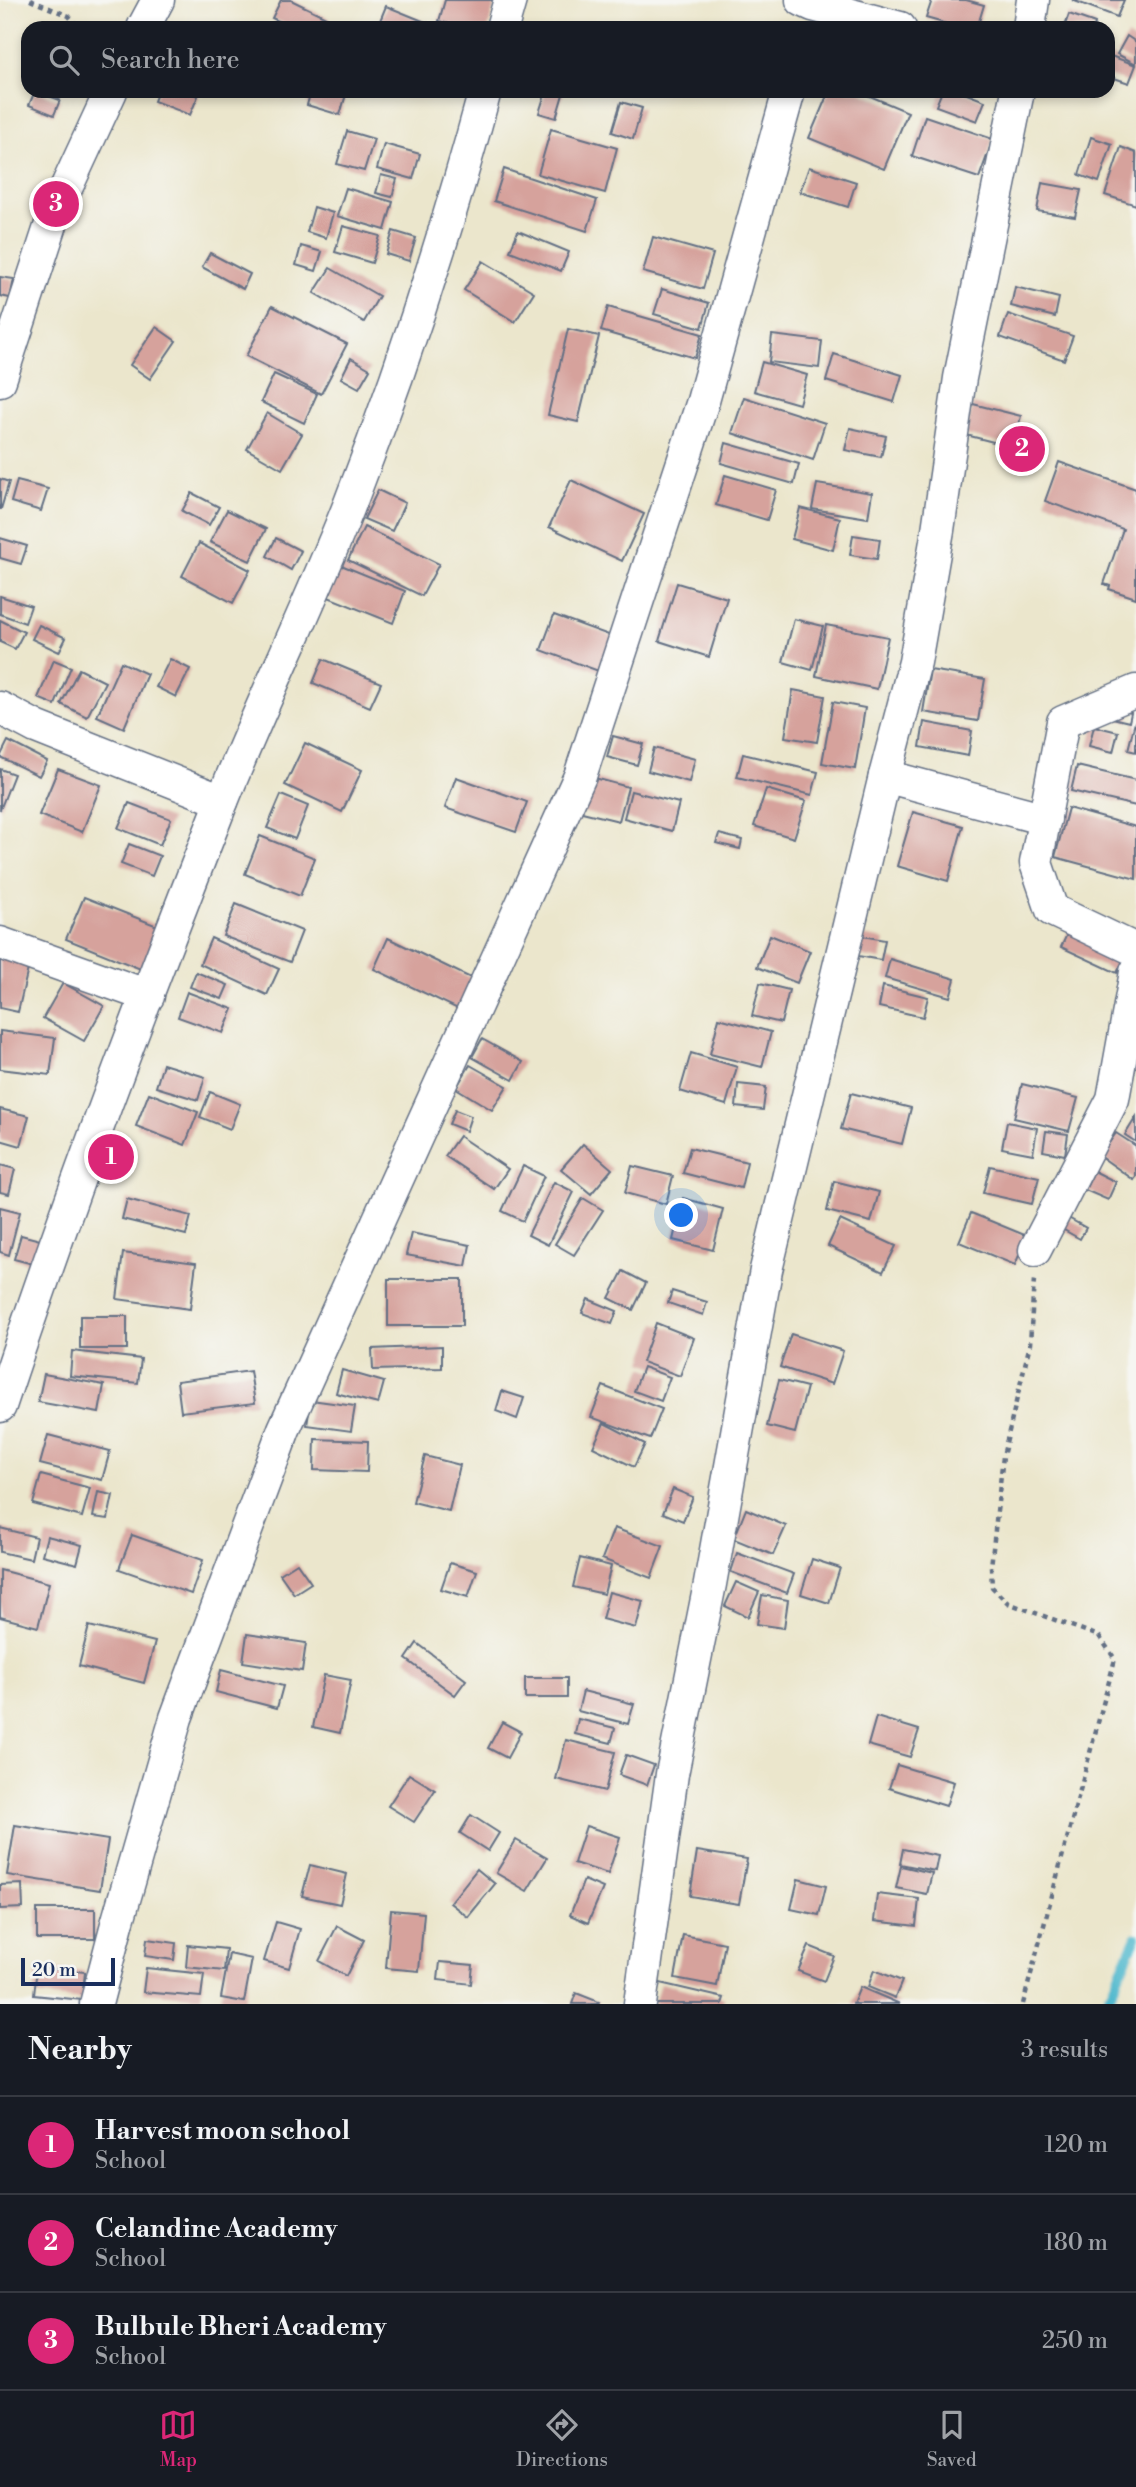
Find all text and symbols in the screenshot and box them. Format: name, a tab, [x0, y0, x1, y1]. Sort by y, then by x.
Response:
search box	[21, 21, 1115, 98]
icon: search	[45, 41, 83, 79]
text: Search here	[101, 44, 240, 76]
pin: 3	[33, 178, 79, 230]
pin: 2	[999, 423, 1045, 475]
pin: 1	[88, 1131, 134, 1183]
your location	[664, 1198, 698, 1232]
scale bar	[21, 1955, 116, 1987]
text: 20 m	[32, 1958, 76, 1982]
text: Nearby	[28, 2031, 132, 2069]
text: 3 results	[1021, 2036, 1108, 2064]
text: Harvest moon school	[95, 2115, 350, 2147]
text: 1	[45, 2131, 57, 2159]
text: 120 m	[1044, 2131, 1108, 2159]
text: School	[95, 2147, 166, 2175]
text: Celandine Academy	[95, 2213, 338, 2245]
text: 2	[44, 2229, 58, 2257]
text: 180 m	[1044, 2229, 1108, 2257]
text: School	[95, 2245, 166, 2273]
text: Bulbule Bheri Academy	[95, 2311, 386, 2343]
text: 3	[44, 2327, 58, 2355]
text: 250 m	[1042, 2327, 1108, 2355]
text: School	[95, 2343, 166, 2371]
tab: Map	[159, 2406, 197, 2472]
tab: Directions	[516, 2406, 608, 2472]
tab: Saved	[927, 2406, 977, 2472]

